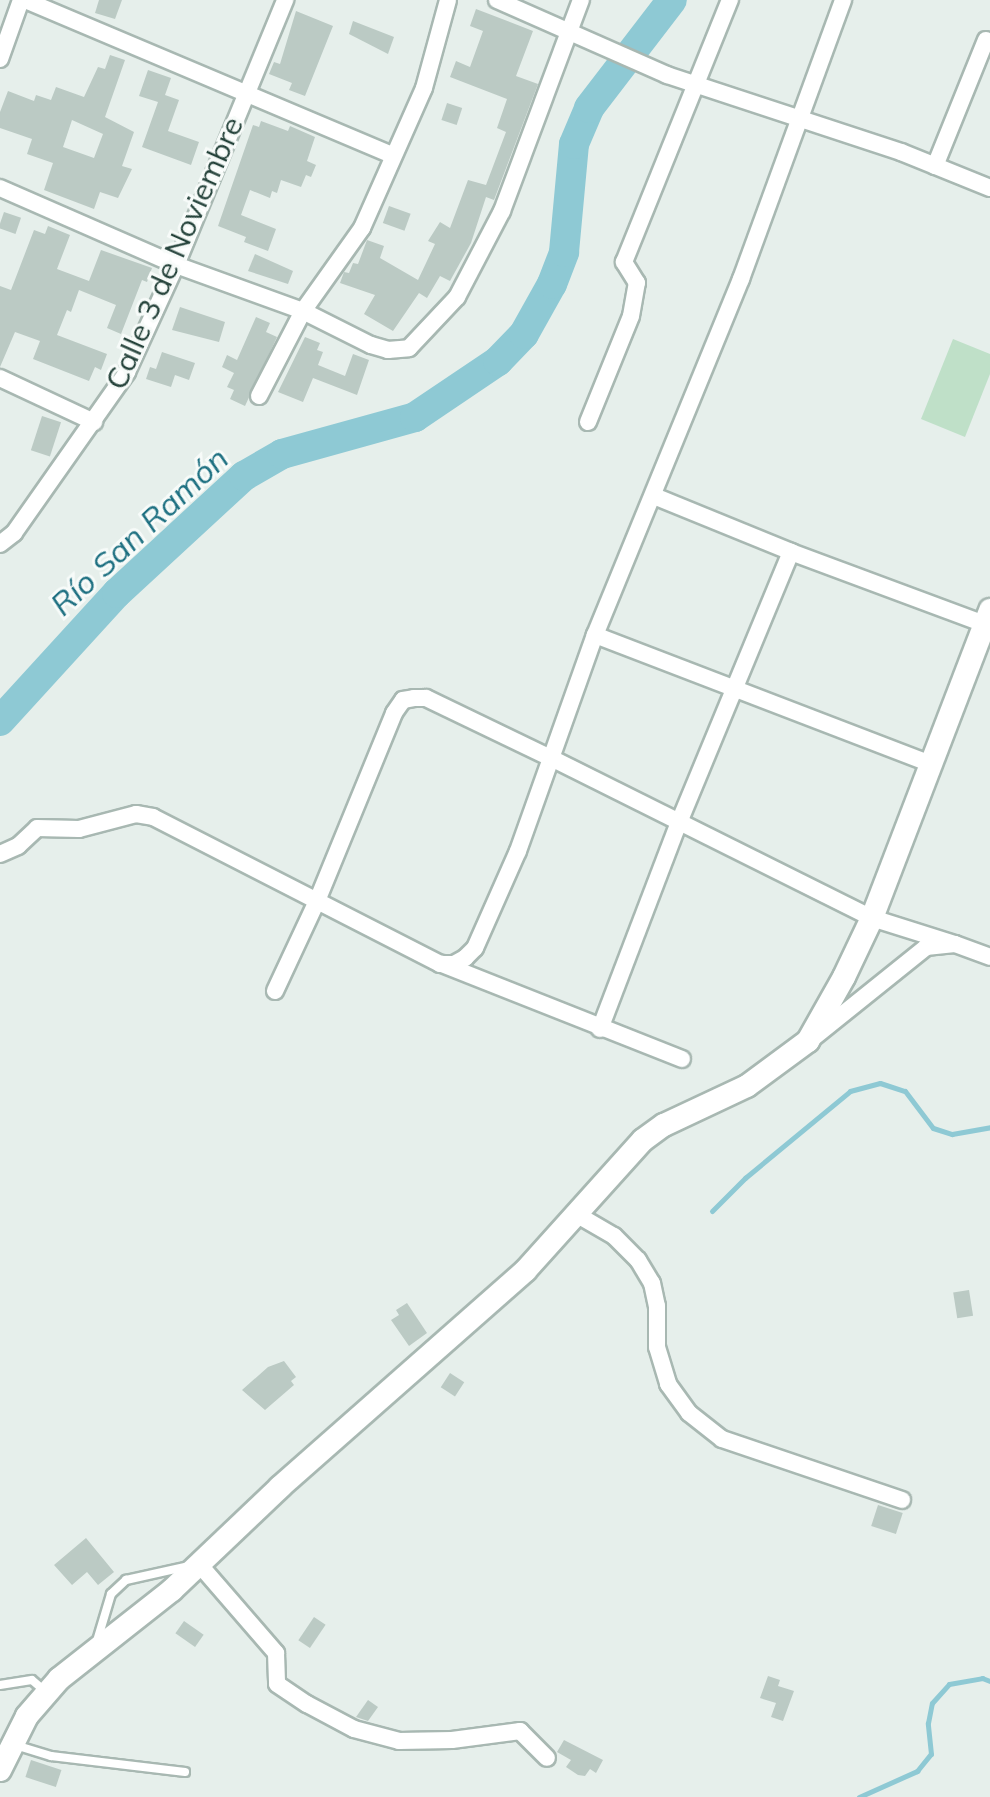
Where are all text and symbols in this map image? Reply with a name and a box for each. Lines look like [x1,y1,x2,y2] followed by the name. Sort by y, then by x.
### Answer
[98,111,250,395] street label: Calle 3 de Noviembre
[42,439,236,623] water label: Río San Ramón

